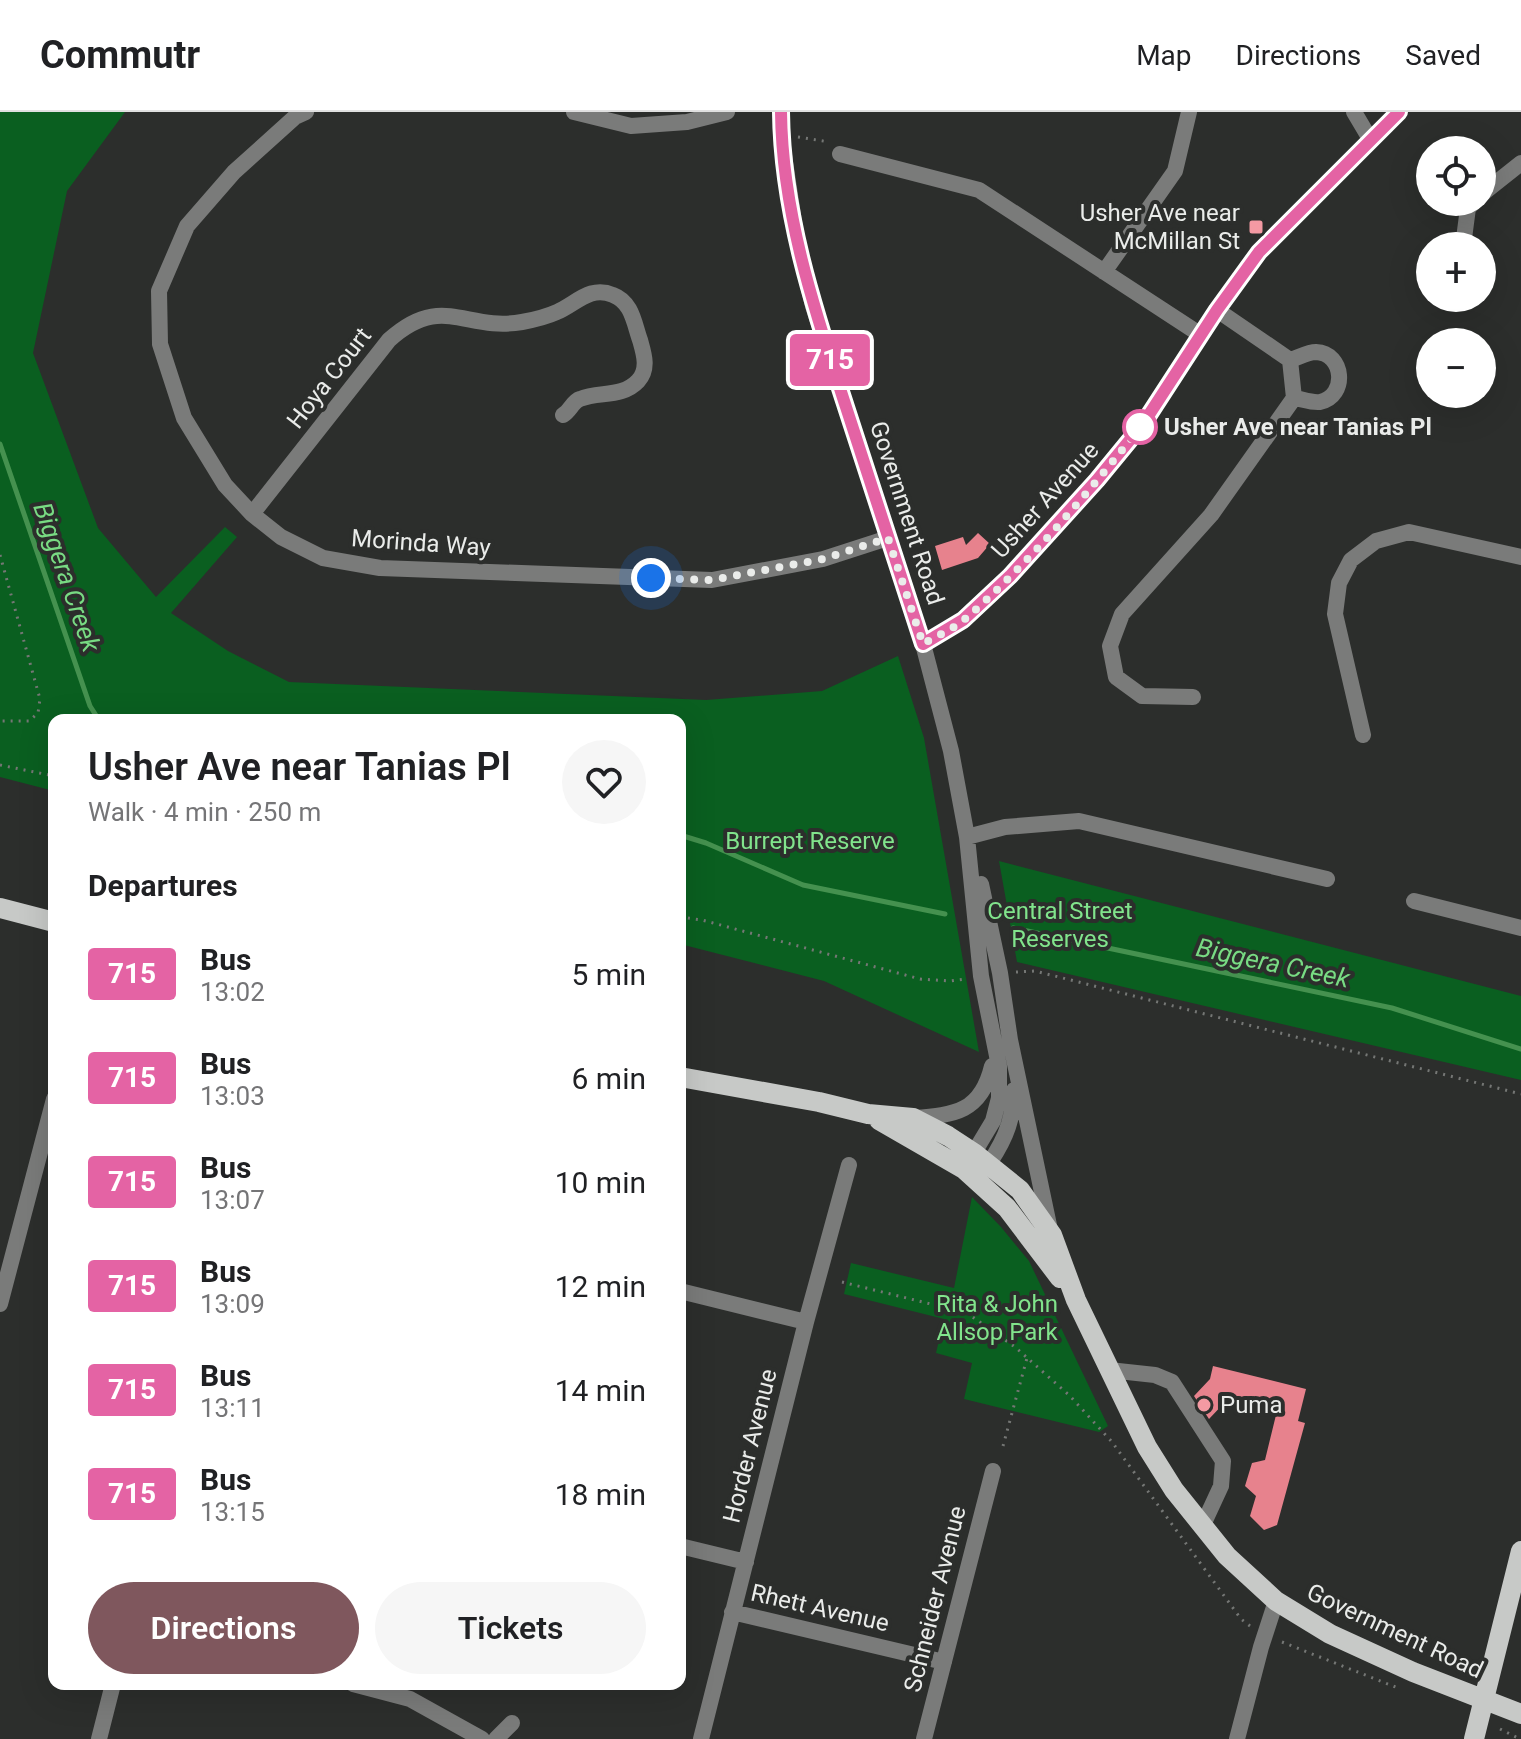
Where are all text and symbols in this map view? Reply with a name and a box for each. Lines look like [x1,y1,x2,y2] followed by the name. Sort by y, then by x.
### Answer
[40,33,200,77] text: Commutr
[1136,39,1192,72] text: Map
[1236,39,1361,72] text: Directions
[1405,39,1481,72] text: Saved
[1416,136,1496,408] map controls
[1416,136,1496,216] button: locate
[1080,199,1240,255] place label: Usher Ave near McMillan St
[1247,218,1265,236] marker: Usher Ave near McMillan St
[1416,232,1496,312] button: +
[281,322,377,434] street label: Hoya Court
[1416,328,1496,408] button: −
[784,334,876,386] line badge: 715
[806,343,854,376] text: 715
[1123,410,1157,444] marker: Usher Ave near Tanias Pl
[1164,413,1432,441] place label: Usher Ave near Tanias Pl
[864,418,950,608] street label: Government Road
[986,436,1104,564] street label: Usher Avenue
[27,498,107,657] water label: Biggera Creek
[350,524,492,562] street label: Morinda Way
[631,558,671,598] your location
[562,740,646,824] button: heart
[88,745,511,789] text: Usher Ave near Tanias Pl
[88,797,321,827] text: Walk · 4 min · 250 m
[725,827,895,855] park label: Burrept Reserve
[88,868,238,903] text: Departures
[987,897,1133,953] park label: Central Street Reserves
[1194,932,1354,994] water label: Biggera Creek
[200,942,251,977] text: Bus
[108,957,156,990] text: 715
[572,957,646,992] text: 5 min
[200,977,265,1007] text: 13:02
[200,1046,251,1081] text: Bus
[108,1061,156,1094] text: 715
[572,1061,646,1096] text: 6 min
[200,1081,265,1111] text: 13:03
[200,1150,251,1185] text: Bus
[108,1165,156,1198] text: 715
[555,1165,646,1200] text: 10 min
[200,1185,265,1215] text: 13:07
[200,1254,251,1289] text: Bus
[108,1269,156,1302] text: 715
[555,1269,646,1304] text: 12 min
[200,1289,265,1319] text: 13:09
[936,1290,1058,1346] park label: Rita & John Allsop Park
[200,1358,251,1393] text: Bus
[717,1366,783,1526] street label: Horder Avenue
[108,1373,156,1406] text: 715
[555,1373,646,1408] text: 14 min
[1220,1391,1282,1419] place label: Puma
[200,1393,265,1423] text: 13:11
[1195,1396,1213,1414] marker: Puma
[200,1462,251,1497] text: Bus
[108,1477,156,1510] text: 715
[555,1477,646,1512] text: 18 min
[200,1497,265,1527] text: 13:15
[898,1503,972,1695] street label: Schneider Avenue
[1302,1578,1488,1684] street label: Government Road
[748,1579,892,1637] street label: Rhett Avenue
[88,1582,359,1674] button: Directions
[375,1582,646,1674] button: Tickets

